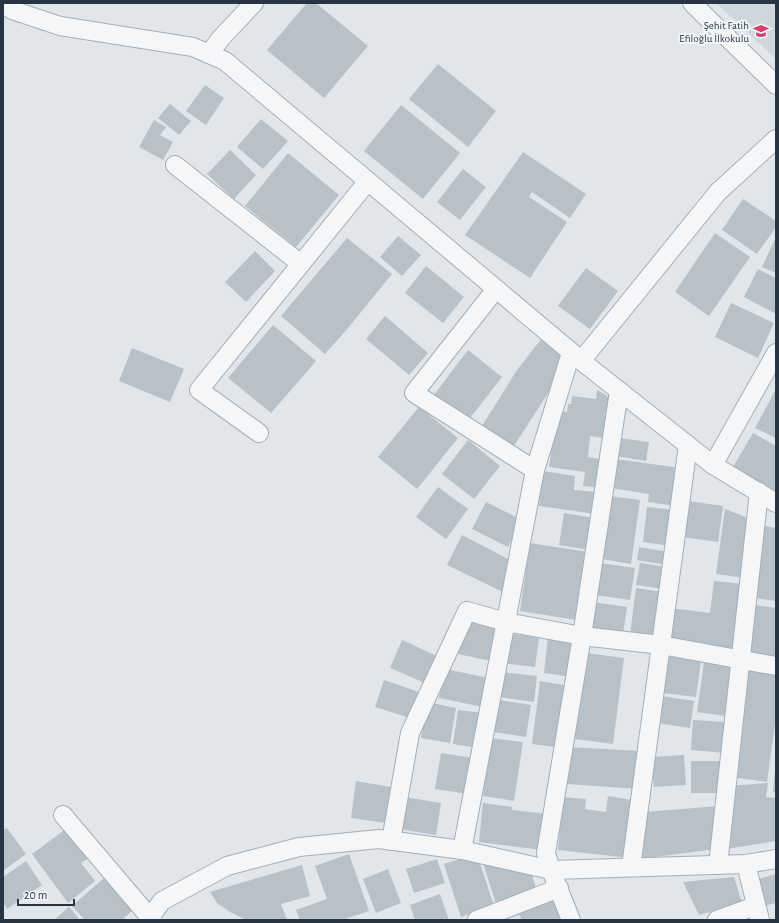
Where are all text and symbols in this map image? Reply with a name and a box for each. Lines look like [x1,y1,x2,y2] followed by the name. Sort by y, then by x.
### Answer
[679,20,749,44] place label: Şehit Fatih Efiloğlu İlkokulu
[752,22,770,40] school or university icon: Şehit Fatih Efiloğlu İlkokulu
[18,881,74,907] scale bar
[24,889,47,901] text: 20 m

